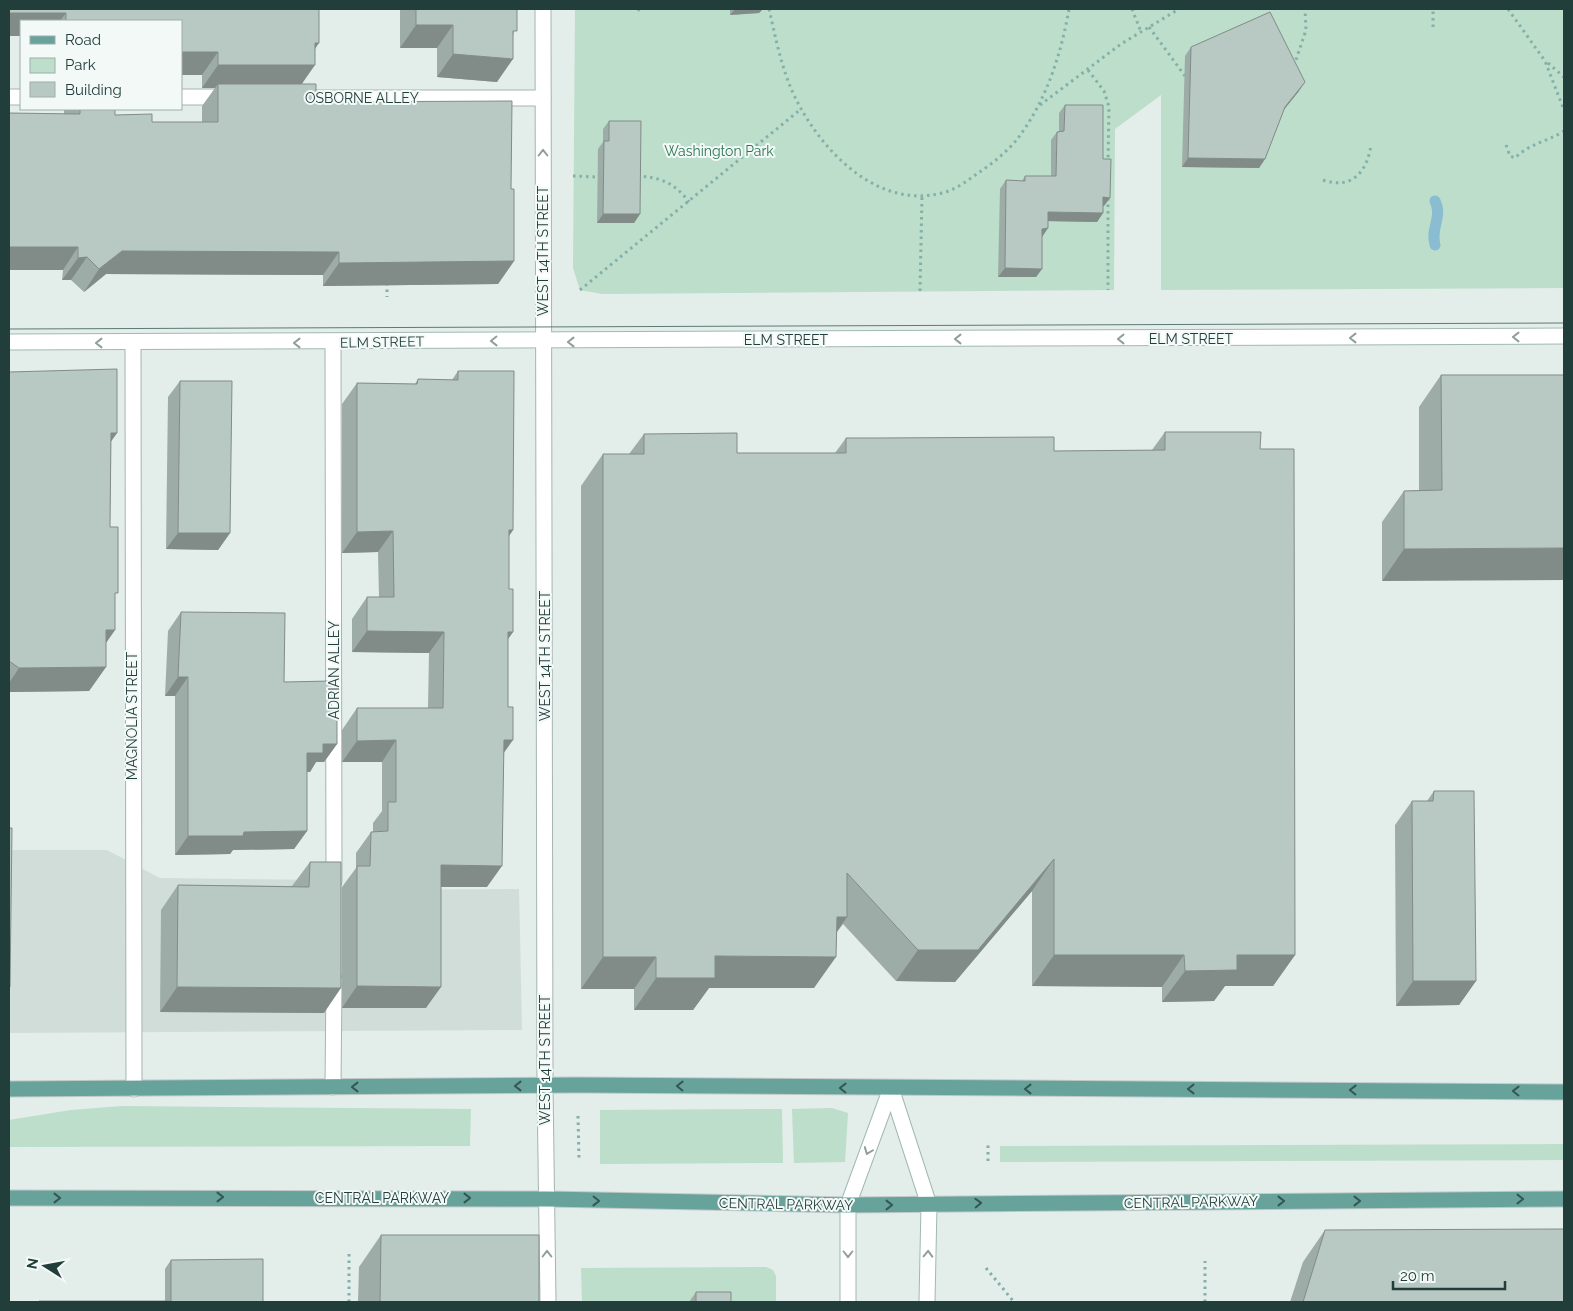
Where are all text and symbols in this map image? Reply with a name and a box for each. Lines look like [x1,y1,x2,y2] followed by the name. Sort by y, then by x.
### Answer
[20,20,182,110] legend
[65,31,101,49] text: Road
[65,56,96,74] text: Park
[65,81,122,99] text: Building
[305,90,419,106] street label: OSBORNE ALLEY
[664,143,774,159] park label: Washington Park
[538,149,548,156] one-way arrow
[535,185,551,316] street label: WEST 14TH STREET
[1149,331,1234,347] street label: ELM STREET
[744,332,829,348] street label: ELM STREET
[1511,332,1519,342] one-way arrow
[340,333,425,351] street label: ELM STREET
[1349,333,1356,343] one-way arrow
[954,334,962,344] one-way arrow
[1116,334,1124,344] one-way arrow
[490,336,498,346] one-way arrow
[566,337,574,347] one-way arrow
[95,338,102,348] one-way arrow
[292,338,300,348] one-way arrow
[537,590,553,721] street label: WEST 14TH STREET
[326,621,342,719] street label: ADRIAN ALLEY
[124,651,140,780] street label: MAGNOLIA STREET
[537,994,553,1125] street label: WEST 14TH STREET
[513,1081,521,1091] one-way arrow
[676,1081,684,1091] one-way arrow
[351,1082,358,1092] one-way arrow
[838,1083,846,1093] one-way arrow
[1024,1084,1032,1094] one-way arrow
[1186,1084,1194,1094] one-way arrow
[1349,1085,1356,1095] one-way arrow
[1511,1086,1519,1096] one-way arrow
[864,1146,874,1154] one-way arrow
[315,1190,449,1206] street label: CENTRAL PARKWAY
[216,1192,224,1202] one-way arrow
[54,1193,62,1203] one-way arrow
[464,1193,471,1203] one-way arrow
[1124,1193,1258,1211] street label: CENTRAL PARKWAY
[1516,1194,1524,1204] one-way arrow
[592,1195,600,1206] one-way arrow
[719,1195,853,1213] street label: CENTRAL PARKWAY
[1277,1196,1285,1206] one-way arrow
[1354,1196,1362,1206] one-way arrow
[974,1198,982,1209] one-way arrow
[885,1200,893,1210] one-way arrow
[20,1241,70,1291] north arrow
[542,1249,552,1257] one-way arrow
[922,1249,933,1257] one-way arrow
[843,1250,853,1258] one-way arrow
[23,1257,41,1270] text: N
[1393,1258,1506,1290] scale bar
[1400,1267,1435,1285] text: 20 m

